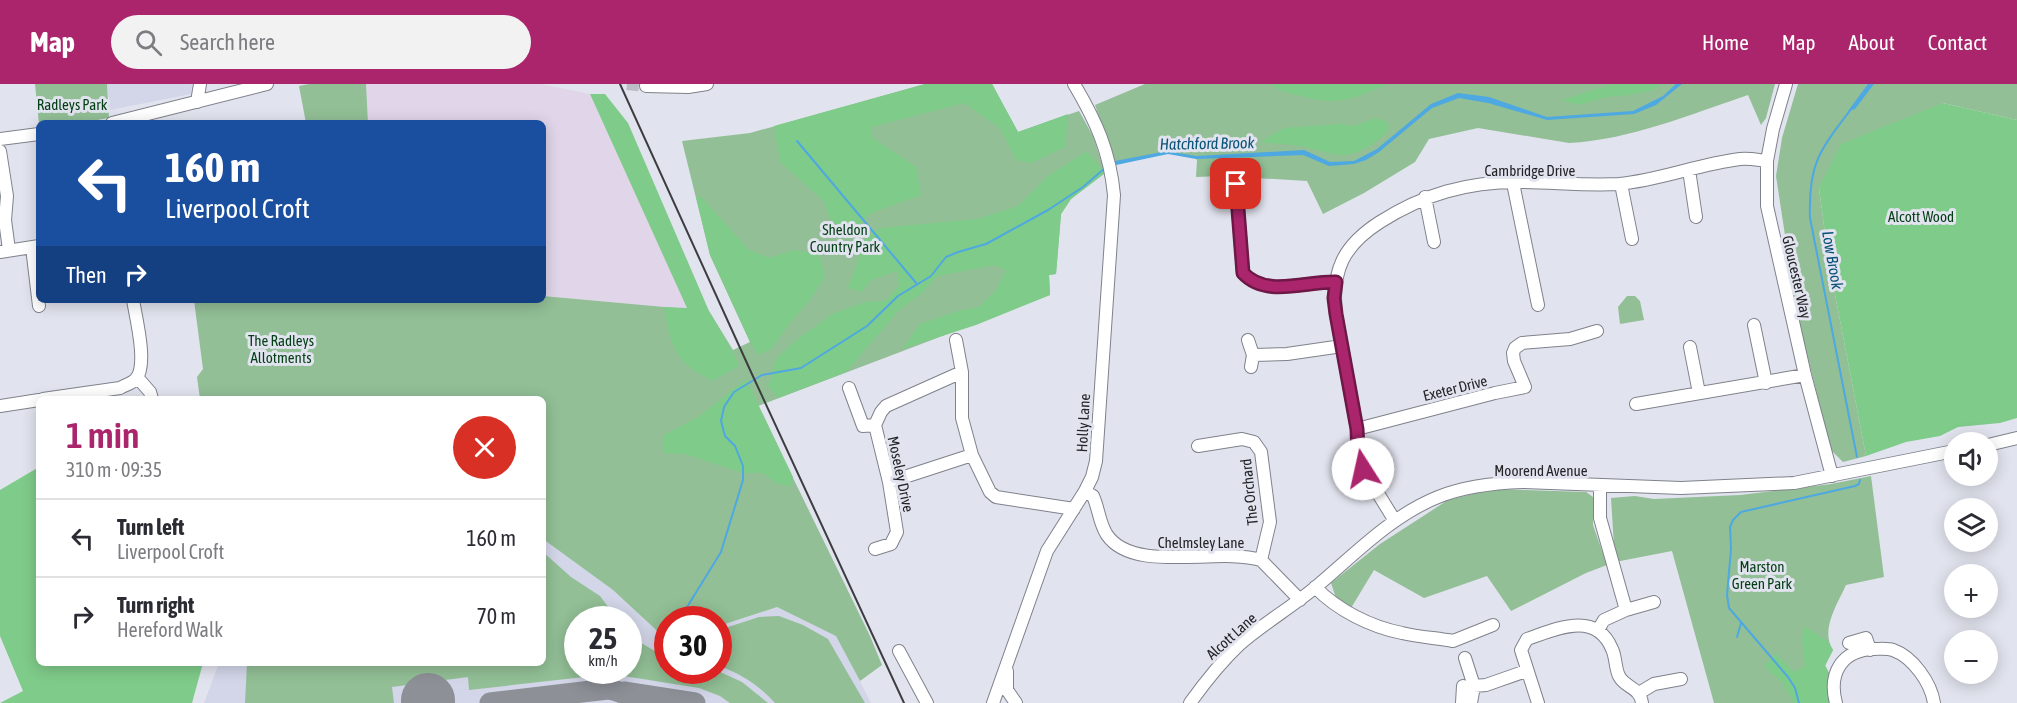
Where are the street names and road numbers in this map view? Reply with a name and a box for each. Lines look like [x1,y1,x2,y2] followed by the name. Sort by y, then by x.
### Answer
[1485,162,1576,179] street label: Cambridge Drive
[1779,234,1815,320] street label: Gloucester Way
[1421,372,1489,404] street label: Exeter Drive
[1073,393,1093,453] street label: Holly Lane
[885,435,917,514] street label: Moseley Drive
[1237,458,1261,526] street label: The Orchard
[1494,462,1588,479] street label: Moorend Avenue
[1158,534,1244,551] street label: Chelmsley Lane
[1203,609,1260,663] street label: Alcott Lane

